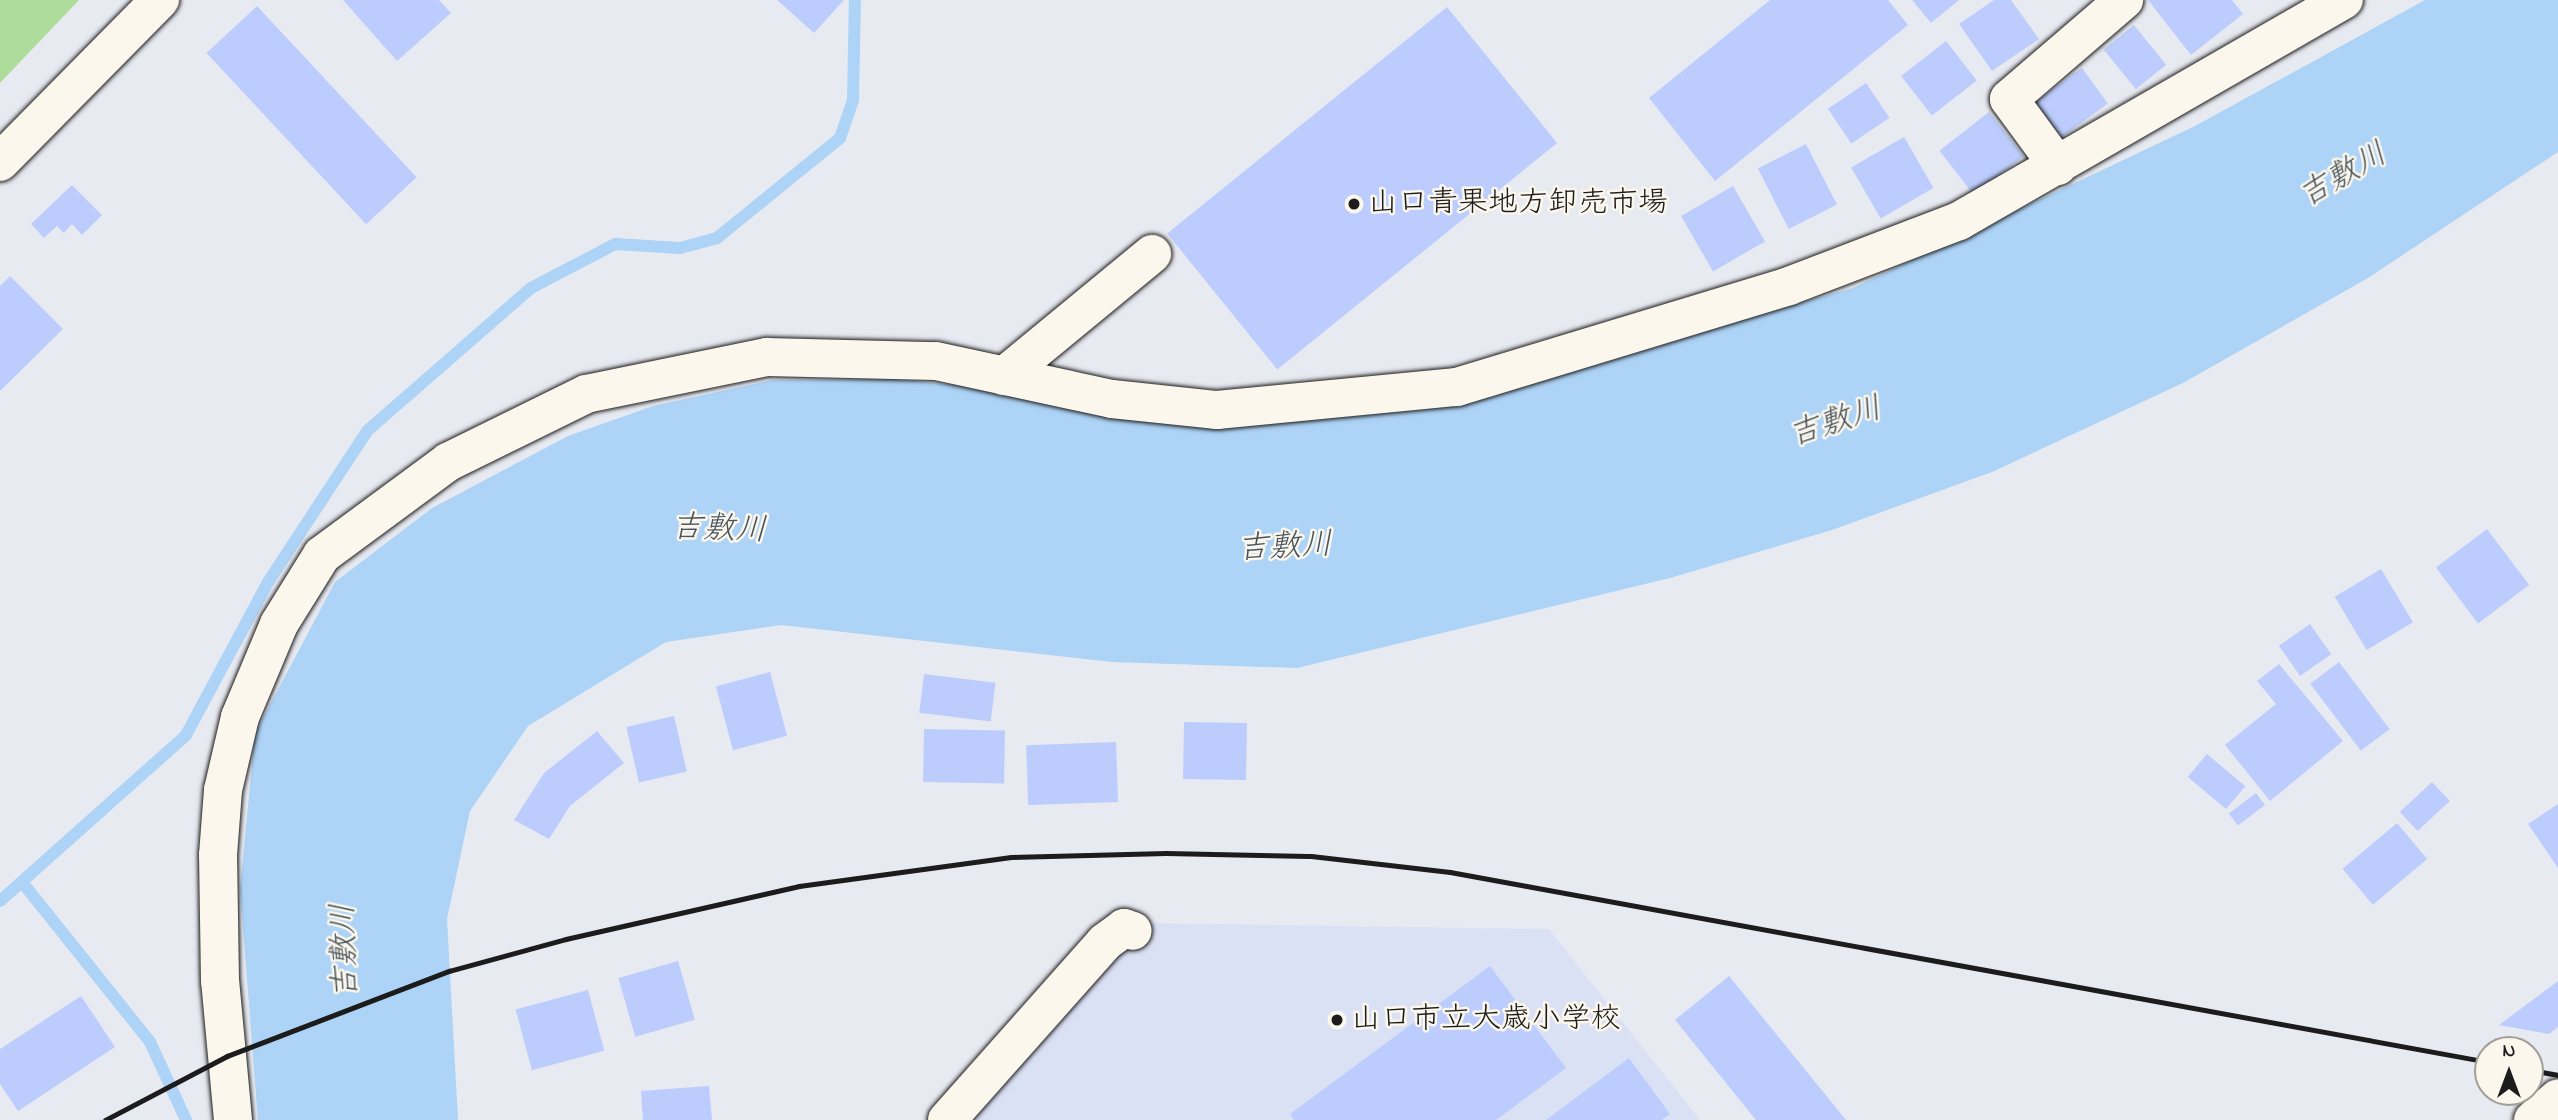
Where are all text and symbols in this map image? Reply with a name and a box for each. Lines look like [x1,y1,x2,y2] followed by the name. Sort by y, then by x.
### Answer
[2293,136,2395,218] water label: 吉敷川
[1368,186,1668,222] place label: 山口青果地方卸売市場
[1346,196,1362,212] marker: 山口青果地方卸売市場
[1784,391,1888,457] water label: 吉敷川
[670,510,768,552] water label: 吉敷川
[1236,527,1334,571] water label: 吉敷川
[326,902,368,1000] water label: 吉敷川
[1351,1002,1621,1038] place label: 山口市立大歳小学校
[1329,1012,1345,1028] marker: 山口市立大歳小学校
[2474,1036,2544,1106] north arrow
[2503,1038,2515,1065] text: N

